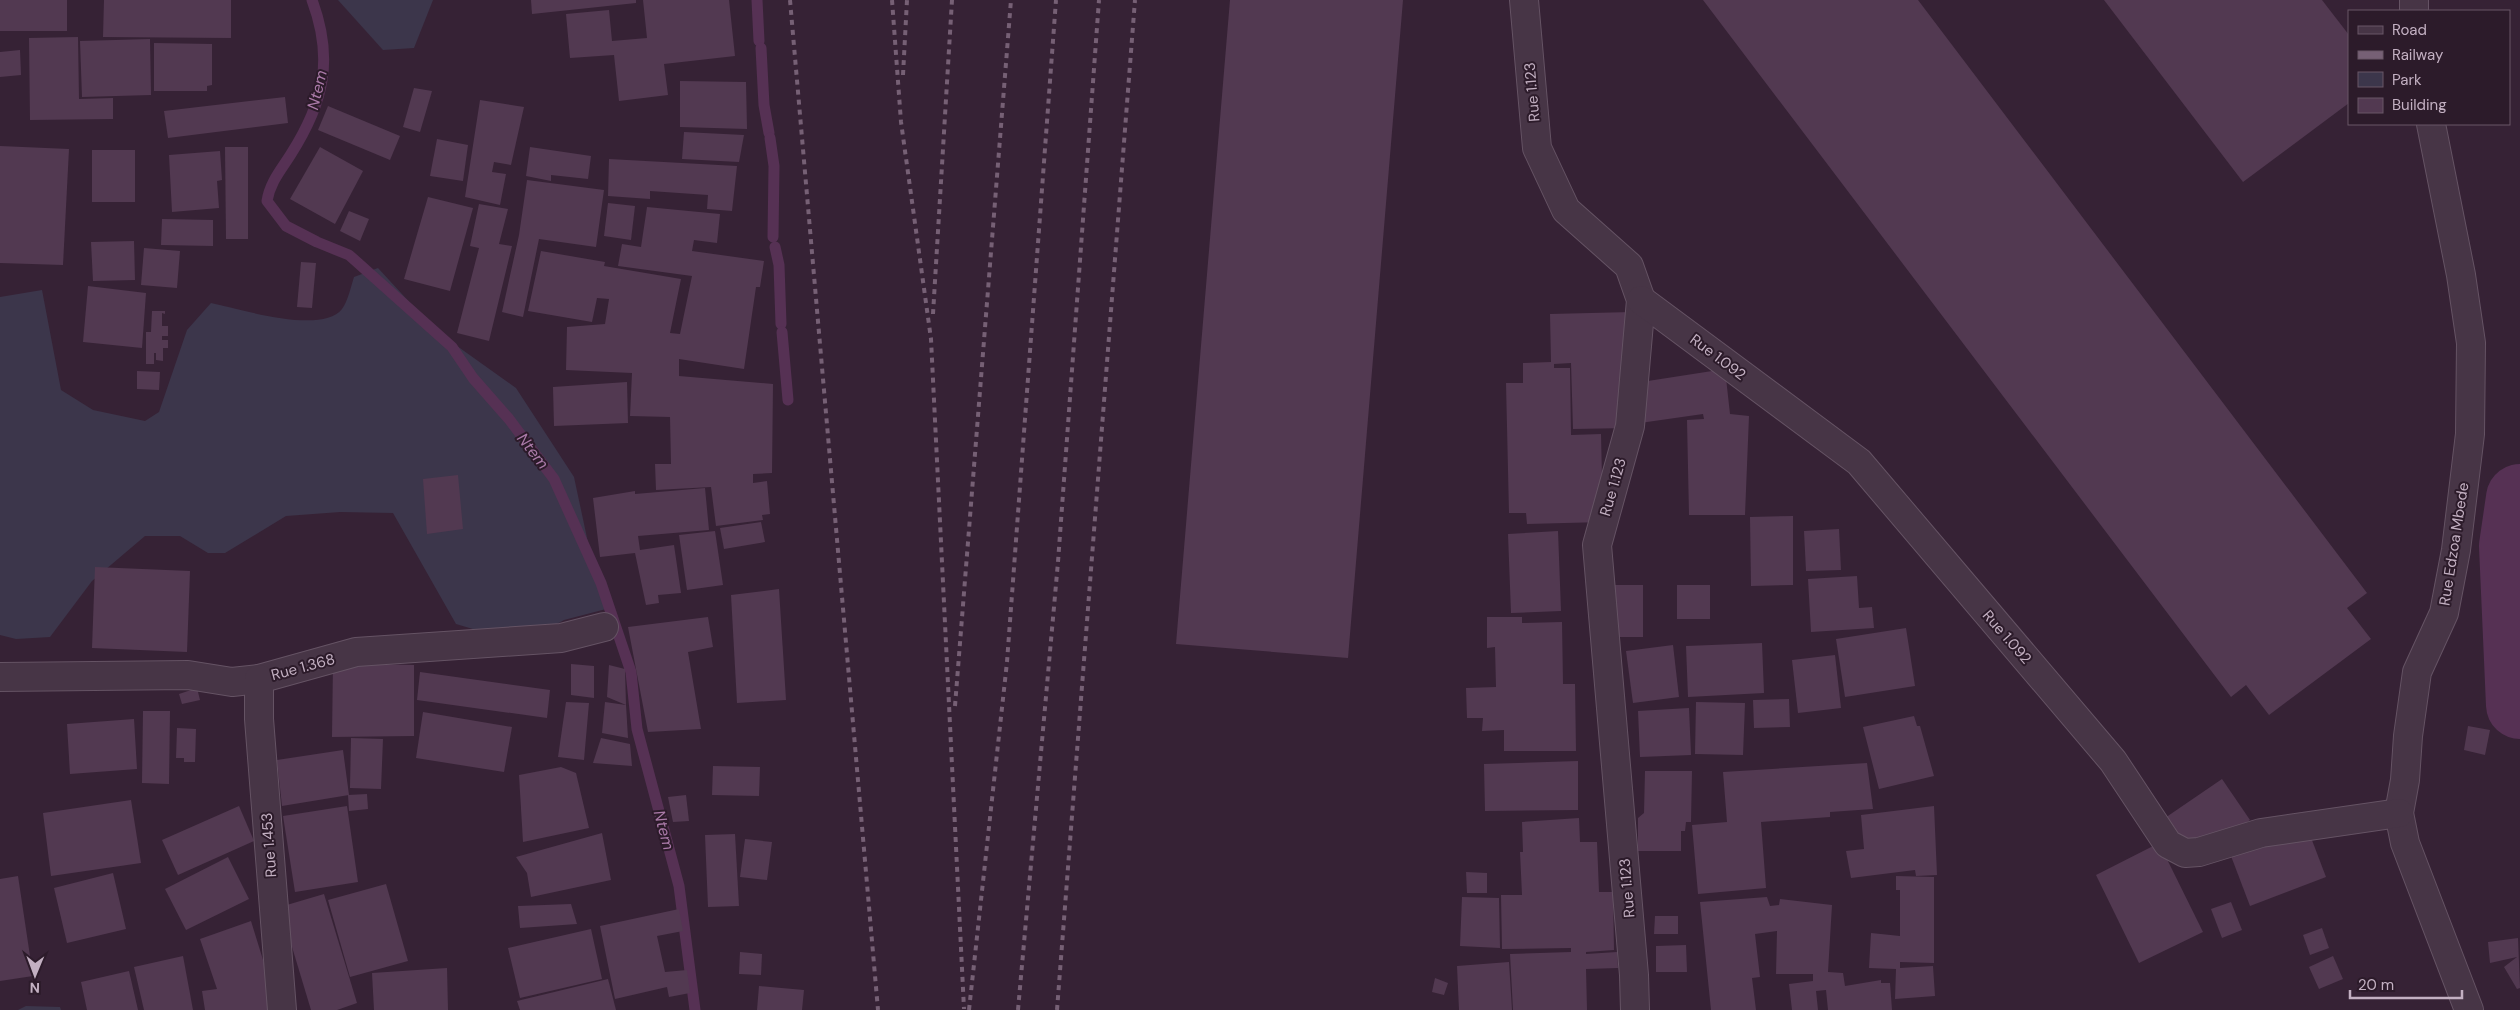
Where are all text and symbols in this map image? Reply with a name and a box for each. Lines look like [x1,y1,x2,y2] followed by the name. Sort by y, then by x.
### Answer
[2348,10,2510,125] legend
[2392,20,2427,40] text: Road
[2392,45,2444,65] text: Railway
[1519,61,1545,123] street label: Rue 1.123
[302,68,332,112] water label: Ntem
[2392,70,2422,90] text: Park
[2392,95,2447,115] text: Building
[1686,329,1750,385] street label: Rue 1.092
[512,429,554,473] water label: Ntem
[1595,456,1631,518] street label: Rue 1.123
[2434,481,2474,607] street label: Rue Edzoa Mbede
[1978,606,2036,668] street label: Rue 1.092
[269,649,337,685] street label: Rue 1.368
[649,808,679,852] water label: Ntem
[257,812,281,878] street label: Rue 1.453
[1614,857,1640,919] street label: Rue 1.123
[10,950,60,1000] north arrow
[2350,968,2462,1000] scale bar
[2358,975,2394,995] text: 20 m
[30,979,40,997] text: N

